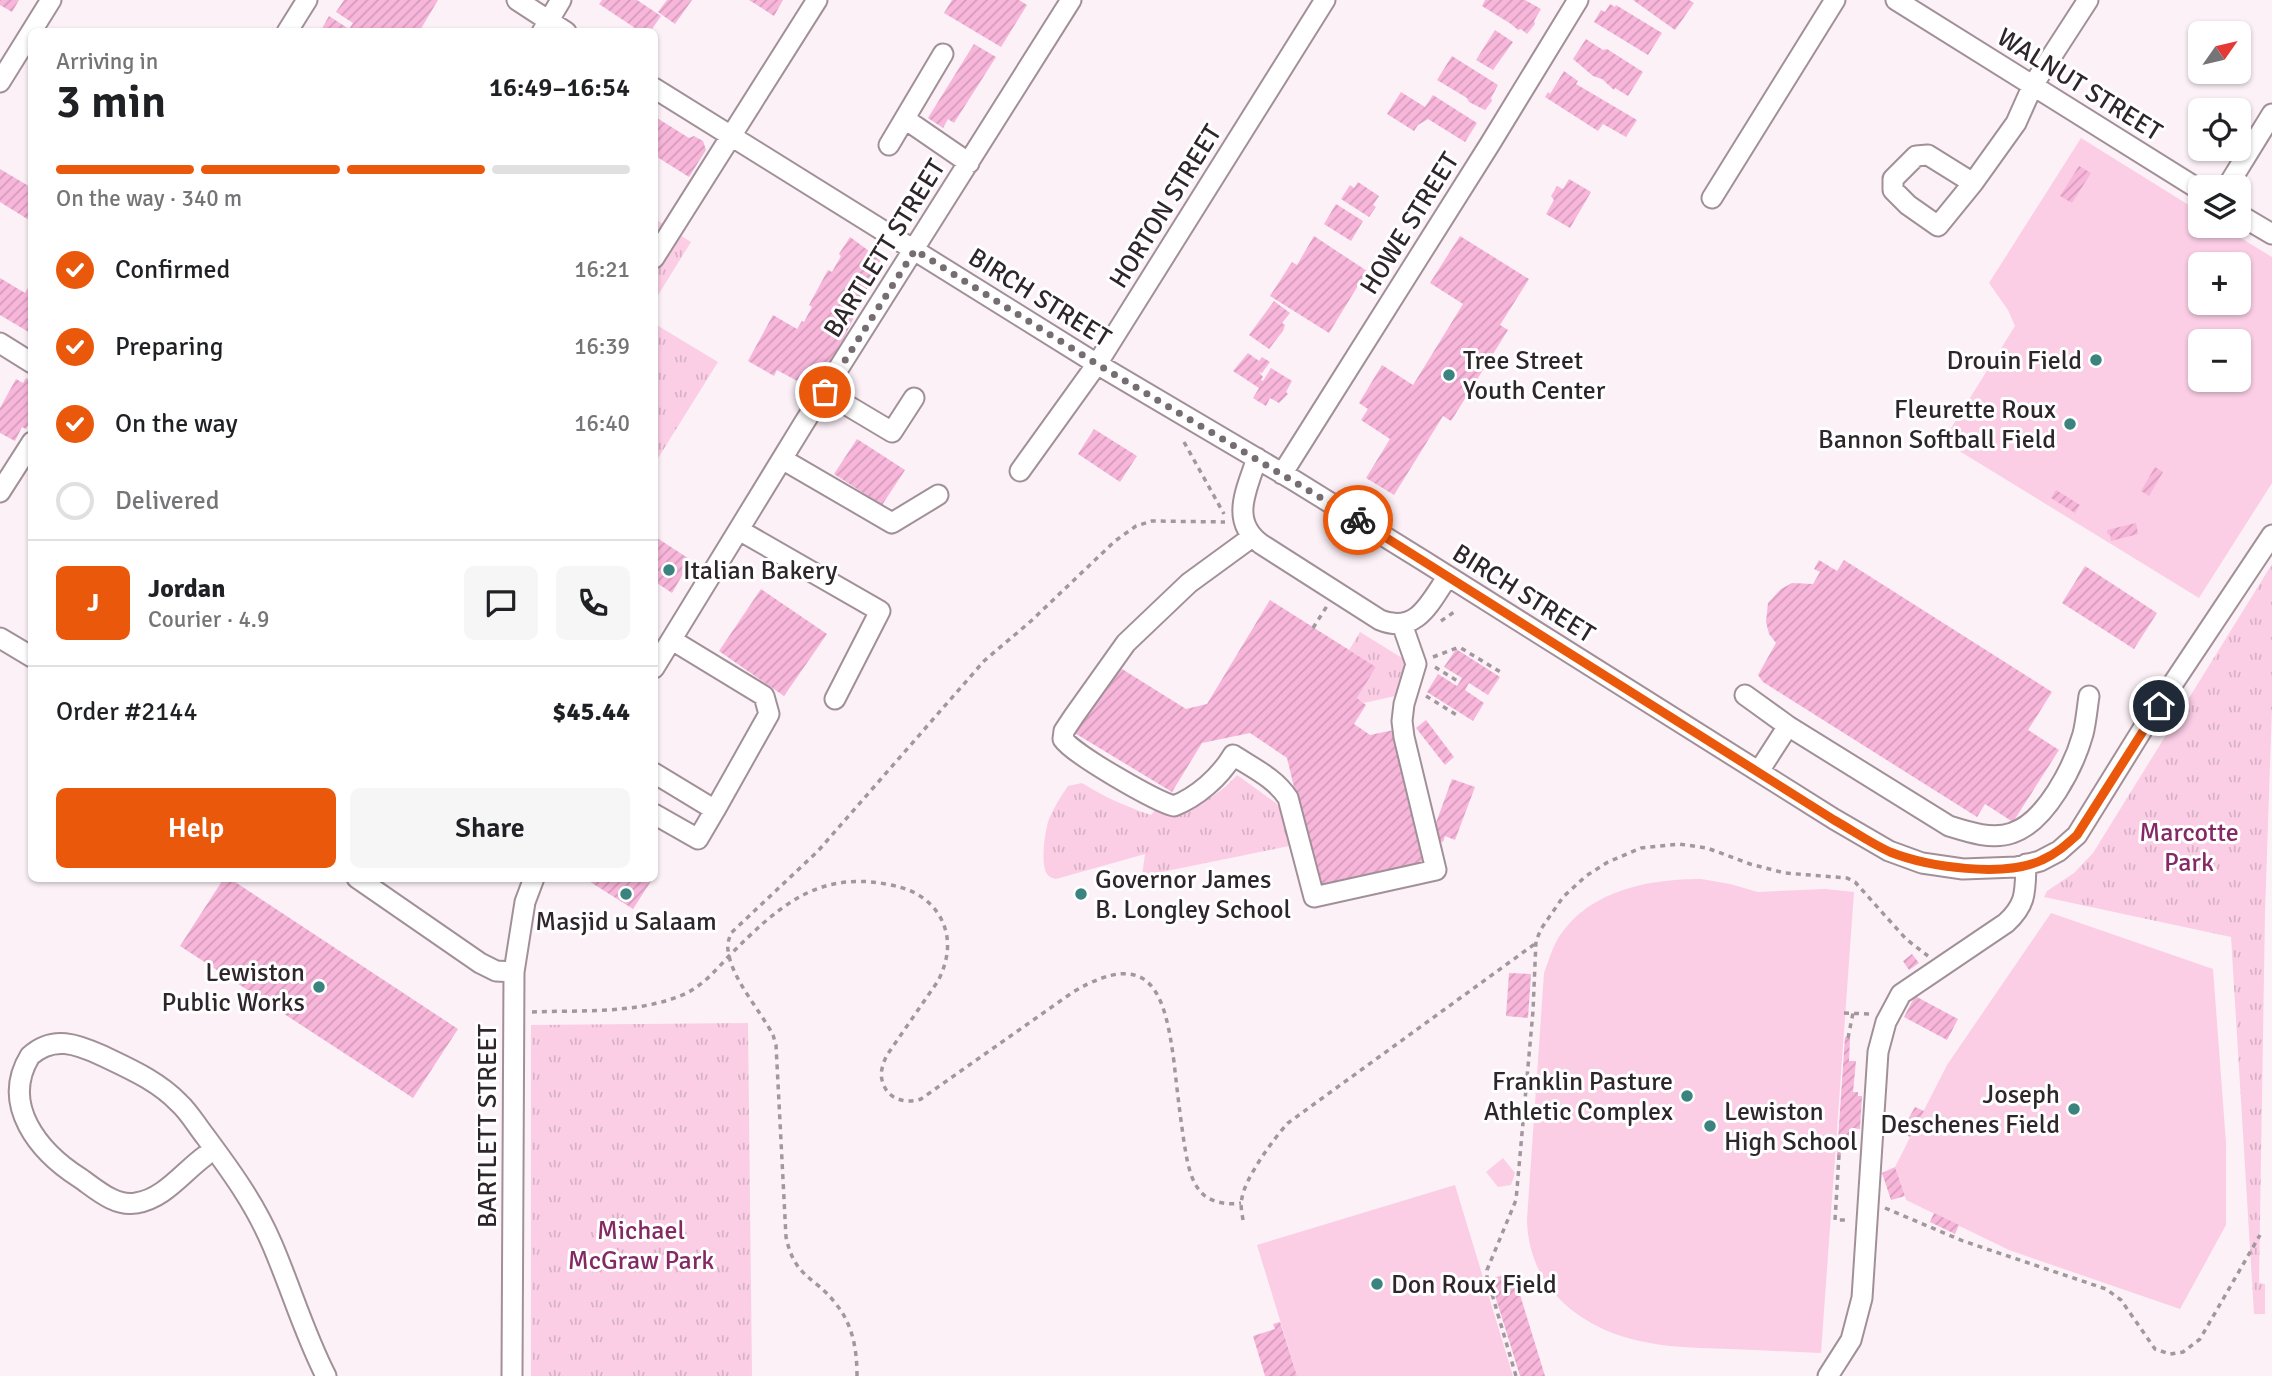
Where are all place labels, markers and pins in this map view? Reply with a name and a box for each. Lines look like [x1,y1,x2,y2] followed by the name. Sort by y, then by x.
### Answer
[1463,345,1606,407] place label: Tree Street Youth Center
[1947,345,2082,377] place label: Drouin Field
[2088,352,2104,368] marker: Drouin Field
[795,362,855,422] pin
[1441,367,1457,383] marker: Tree Street Youth Center
[1818,394,2056,456] place label: Fleurette Roux Bannon Softball Field
[2062,416,2078,432] marker: Fleurette Roux Bannon Softball Field
[683,555,837,587] place label: Italian Bakery
[661,562,677,578] marker: Italian Bakery
[2129,676,2189,736] pin
[1095,864,1291,926] place label: Governor James B. Longley School
[618,886,634,902] marker: Masjid u Salaam
[1073,886,1089,902] marker: Governor James B. Longley School
[535,906,717,938] place label: Masjid u Salaam
[162,957,305,1019] place label: Lewiston Public Works
[311,979,327,995] marker: Lewiston Public Works
[1484,1066,1673,1128] place label: Franklin Pasture Athletic Complex
[1880,1079,2060,1141] place label: Joseph Deschenes Field
[1679,1088,1695,1104] marker: Franklin Pasture Athletic Complex
[1724,1096,1858,1158] place label: Lewiston High School
[2066,1101,2082,1117] marker: Joseph Deschenes Field
[1702,1118,1718,1134] marker: Lewiston High School
[1391,1269,1557,1301] place label: Don Roux Field
[1369,1276,1385,1292] marker: Don Roux Field

